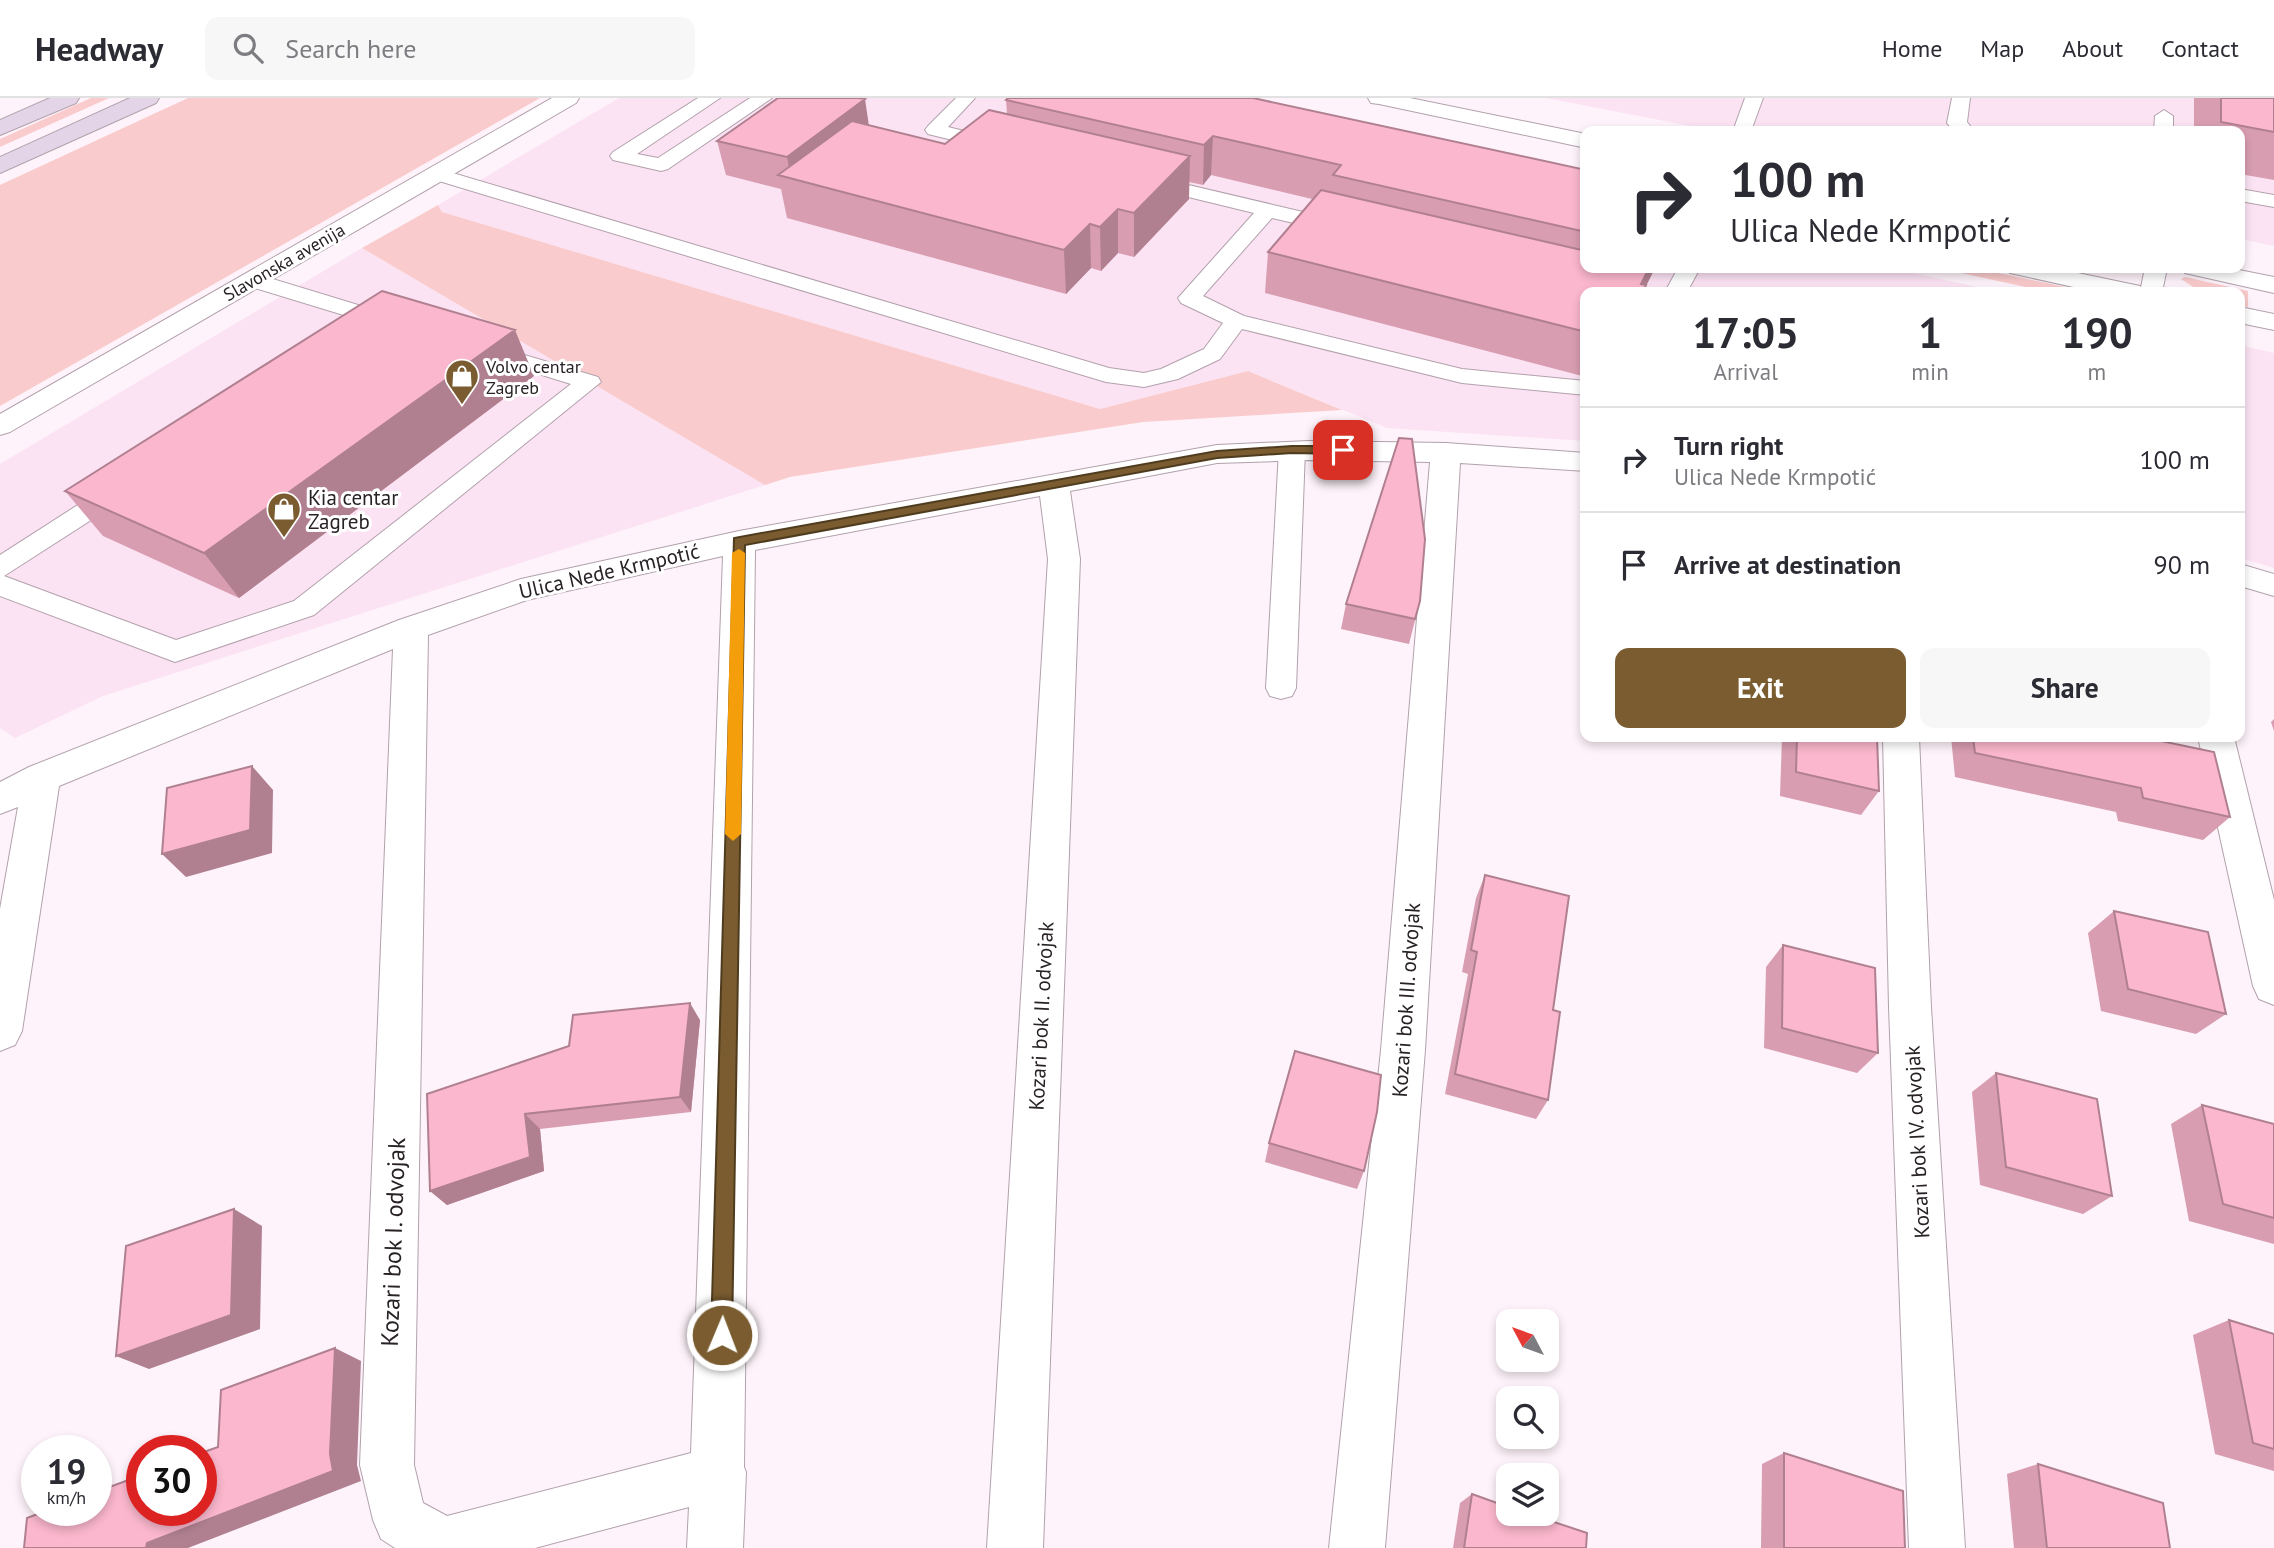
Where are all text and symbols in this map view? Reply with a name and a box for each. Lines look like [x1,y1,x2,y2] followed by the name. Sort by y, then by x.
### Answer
[205,17,695,80] search box
[35,27,163,70] text: Headway
[229,29,267,67] icon: search
[285,32,416,65] text: Search here
[1882,33,1942,64] text: Home
[1980,33,2024,64] text: Map
[2062,33,2123,64] text: About
[2161,33,2239,64] text: Contact
[1730,147,1865,211] text: 100 m
[1615,154,1706,245] icon: right
[1730,209,2011,251] text: Ulica Nede Krmpotić
[219,218,349,306] street label: Slavonska avenija
[1692,305,1799,360] text: 17:05
[1918,305,1942,360] text: 1
[2061,305,2133,360] text: 190
[485,355,581,399] place label: Volvo centar Zagreb
[443,357,481,406] shop icon: Volvo centar Zagreb
[1713,357,1778,386] text: Arrival
[1911,357,1949,386] text: min
[2088,357,2106,386] text: m
[1313,420,1373,480] pin
[1674,429,1783,462] text: Turn right
[1324,431,1362,469] icon: arrive
[1615,441,1653,479] icon: right
[2139,443,2210,476] text: 100 m
[1674,462,1876,491] text: Ulica Nede Krmpotić
[308,484,398,535] place label: Kia centar Zagreb
[265,490,303,539] shop icon: Kia centar Zagreb
[516,537,702,605] street label: Ulica Nede Krmpotić
[1615,546,1653,584] icon: arrive
[1674,548,1901,581] text: Arrive at destination
[2154,548,2210,581] text: 90 m
[1615,648,1906,728] button: Exit
[1920,648,2210,728] button: Share
[1386,902,1426,1098] street label: Kozari bok III. odvojak
[1023,921,1059,1111] street label: Kozari bok II. odvojak
[1898,1045,1936,1239] street label: Kozari bok IV. odvojak
[374,1137,412,1347] street label: Kozari bok I. odvojak
[685,1298,759,1372] position arrow
[1496,1309,1559,1372] north arrow
[1496,1309,1559,1526] map controls
[1496,1386,1559,1449] button: search
[126,1435,217,1526] speed limit sign: 30
[47,1448,86,1494] text: 19
[1496,1463,1559,1526] button: layers
[47,1486,86,1509] text: km/h

